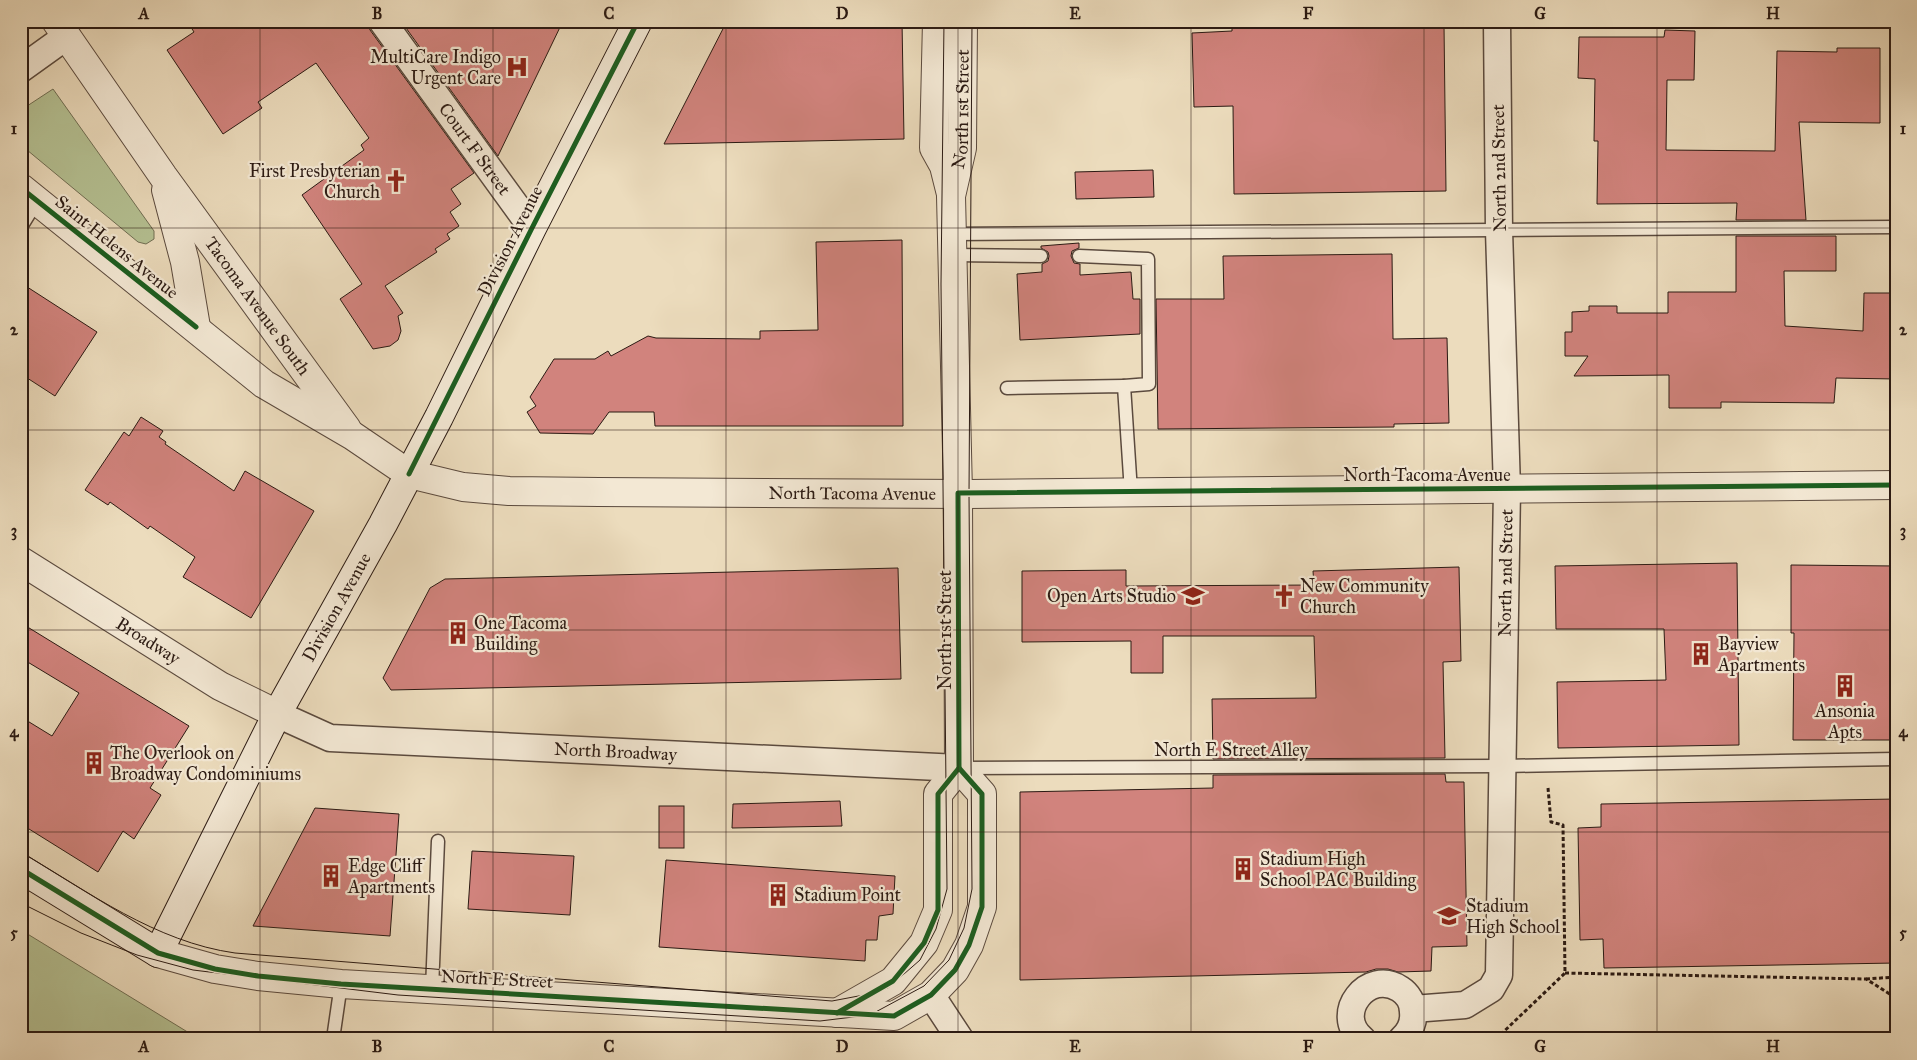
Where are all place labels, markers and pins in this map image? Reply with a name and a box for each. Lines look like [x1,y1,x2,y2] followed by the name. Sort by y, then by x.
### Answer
[370,46,501,90] place label: MultiCare Indigo Urgent Care
[504,54,530,80] hospital icon: MultiCare Indigo Urgent Care
[249,160,380,203] place label: First Presbyterian Church
[383,168,409,194] church icon: First Presbyterian Church
[1300,575,1429,618] place label: New Community Church
[1180,583,1206,609] school or university icon: Open Arts Studio
[1271,583,1297,609] church icon: New Community Church
[1047,585,1176,607] place label: Open Arts Studio
[474,612,568,656] place label: One Tacoma Building
[445,620,471,646] building icon: One Tacoma Building
[1717,633,1805,676] place label: Bayview Apartments
[1688,641,1714,667] building icon: Bayview Apartments
[1832,673,1858,699] building icon: Ansonia Apts
[1814,700,1875,743] place label: Ansonia Apts
[110,742,301,785] place label: The Overlook on Broadway Condominiums
[81,750,107,776] building icon: The Overlook on Broadway Condominiums
[1260,848,1417,892] place label: Stadium High School PAC Building
[347,855,435,898] place label: Edge Cliff Apartments
[1230,856,1256,882] building icon: Stadium High School PAC Building
[318,863,344,889] building icon: Edge Cliff Apartments
[765,882,791,908] building icon: Stadium Point
[794,884,901,906] place label: Stadium Point
[1466,895,1560,939] place label: Stadium High School
[1436,903,1462,929] school or university icon: Stadium High School

